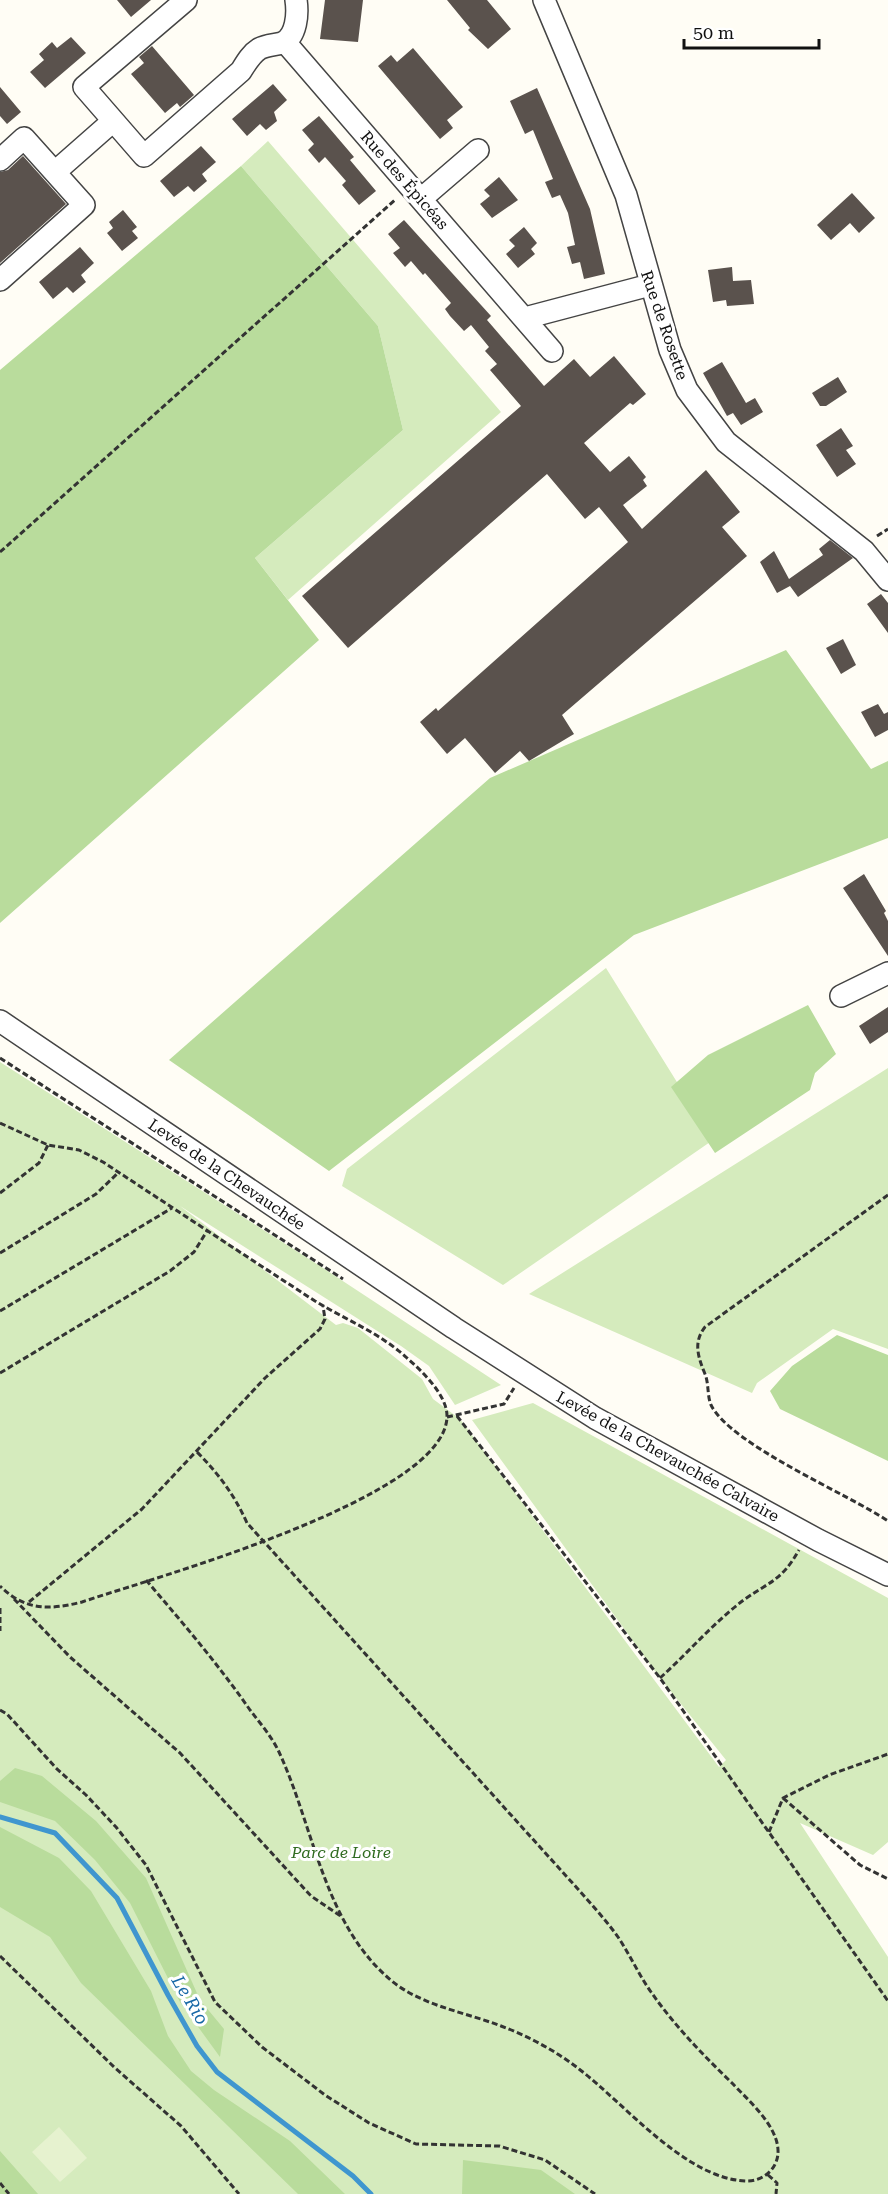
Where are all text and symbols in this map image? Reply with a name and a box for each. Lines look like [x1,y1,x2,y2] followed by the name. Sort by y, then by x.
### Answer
[684,12,819,50] scale bar
[693,22,734,43] text: 50 m
[357,127,453,234] street label: Rue des Épicéas
[637,268,692,383] street label: Rue de Rosette
[145,1115,309,1234] street label: Levée de la Chevauchée
[553,1387,783,1526] street label: Levée de la Chevauchée Calvaire
[290,1843,391,1862] park label: Parc de Loire
[167,1971,213,2028] water label: Le Rio

